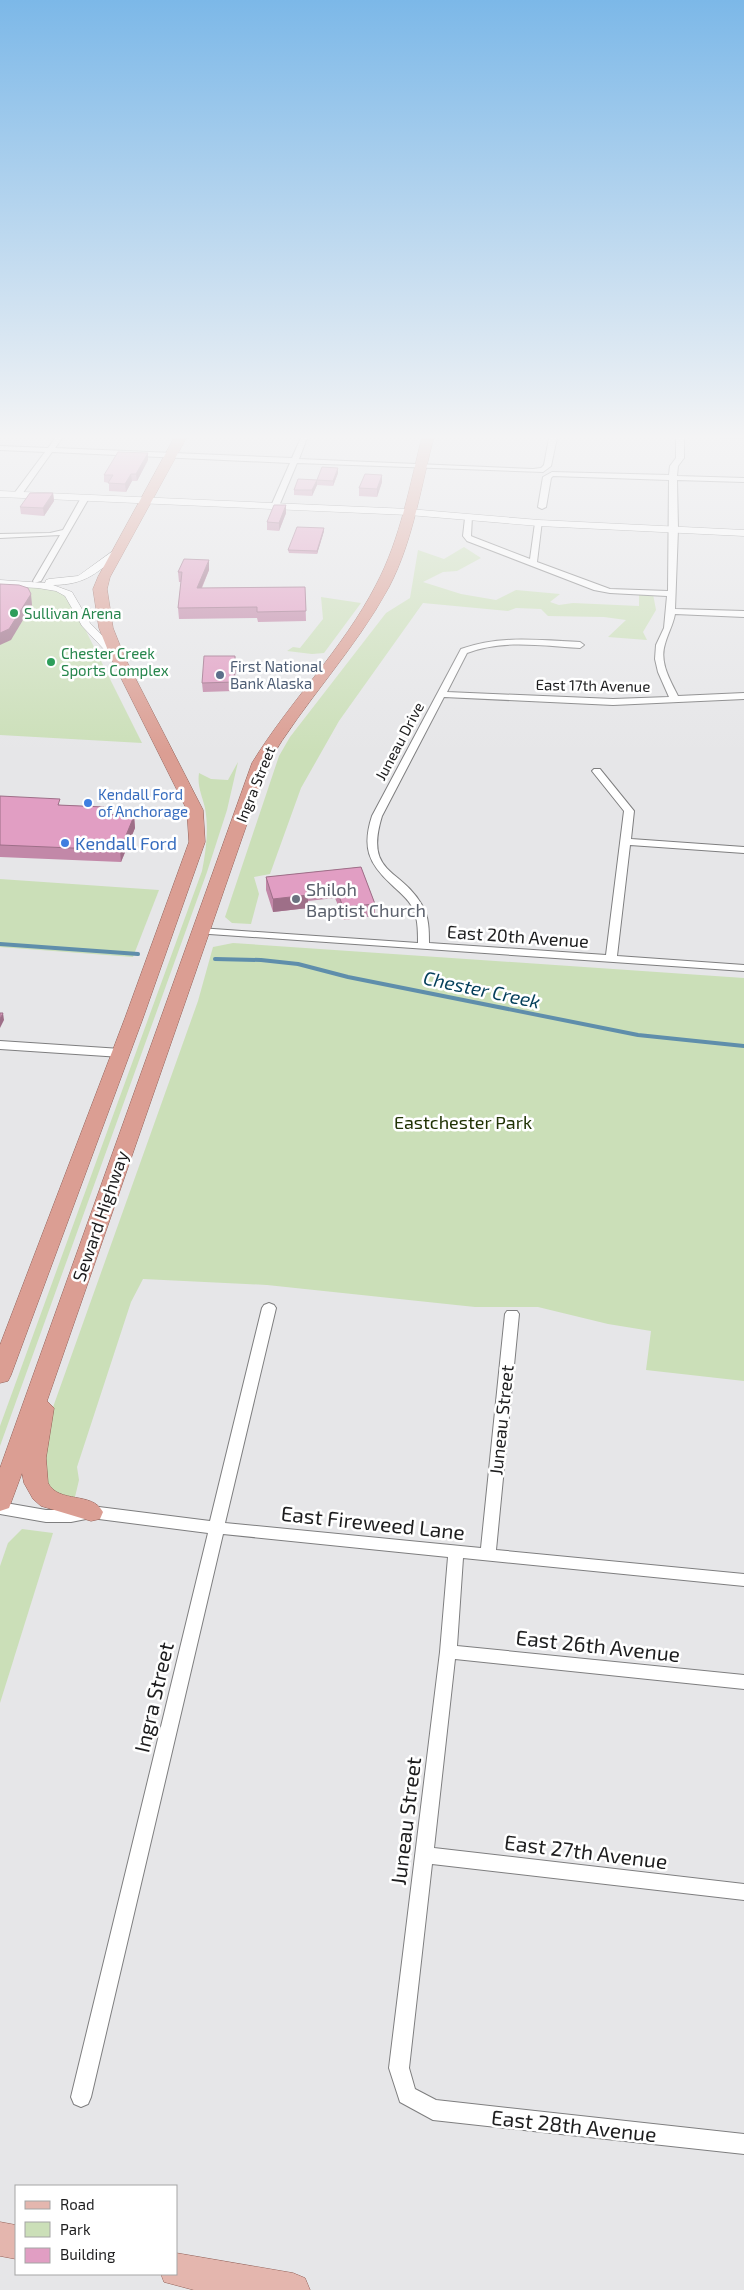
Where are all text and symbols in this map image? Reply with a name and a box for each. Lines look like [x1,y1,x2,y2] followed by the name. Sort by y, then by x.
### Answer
[24,604,122,622] place label: Sullivan Arena
[8,607,20,619] marker: Sullivan Arena
[61,644,169,679] place label: Chester Creek Sports Complex
[45,656,57,668] marker: Chester Creek Sports Complex
[230,657,323,692] place label: First National Bank Alaska
[214,669,226,681] marker: First National Bank Alaska
[536,675,650,695] street label: East 17th Avenue
[371,699,427,783] street label: Juneau Drive
[232,743,278,825] street label: Ingra Street
[98,785,188,820] place label: Kendall Ford of Anchorage
[82,797,94,809] marker: Kendall Ford of Anchorage
[75,832,177,854] place label: Kendall Ford
[59,837,71,849] marker: Kendall Ford
[306,878,426,921] place label: Shiloh Baptist Church
[290,893,302,905] marker: Shiloh Baptist Church
[446,920,590,952] street label: East 20th Avenue
[422,965,543,1013] water label: Chester Creek
[394,1111,532,1133] park label: Eastchester Park
[67,1147,133,1284] street label: Seward Highway
[484,1364,518,1476] street label: Juneau Street
[280,1500,466,1544] street label: East Fireweed Lane
[515,1624,681,1666] street label: East 26th Avenue
[128,1639,178,1755] street label: Ingra Street
[385,1755,425,1887] street label: Juneau Street
[503,1829,669,1873] street label: East 27th Avenue
[490,2104,658,2146] street label: East 28th Avenue
[15,2185,178,2275] legend
[60,2195,95,2213] text: Road
[60,2220,91,2238] text: Park
[60,2245,116,2263] text: Building

